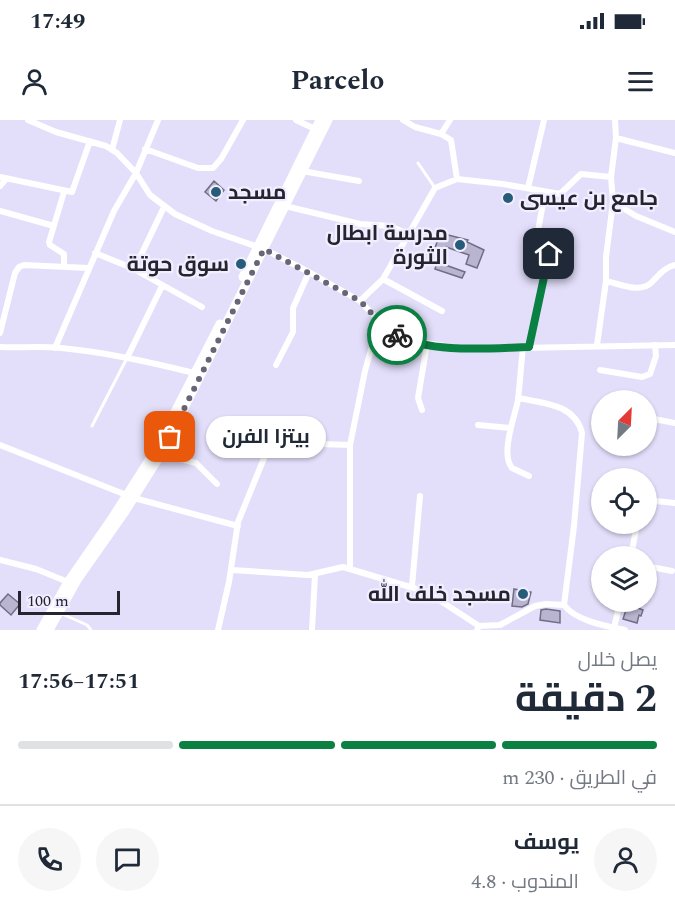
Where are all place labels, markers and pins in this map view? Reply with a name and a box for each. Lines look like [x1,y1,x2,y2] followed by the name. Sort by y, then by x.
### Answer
[228,177,286,209] place label: مسجد
[520,183,658,215] place label: جامع بن عيسى
[209,185,223,199] marker: مسجد
[501,191,515,205] marker: جامع بن عيسى
[327,218,448,274] place label: مدرسة ابطال الثورة
[523,228,574,279] pin
[453,238,467,252] marker: مدرسة ابطال الثورة
[127,249,229,281] place label: سوق حوتة
[234,257,248,271] marker: سوق حوتة
[144,411,195,462] pin
[206,416,326,458] callout: بيتزا الفرن
[368,579,511,611] place label: مسجد خلف الله
[516,587,530,601] marker: مسجد خلف الله

